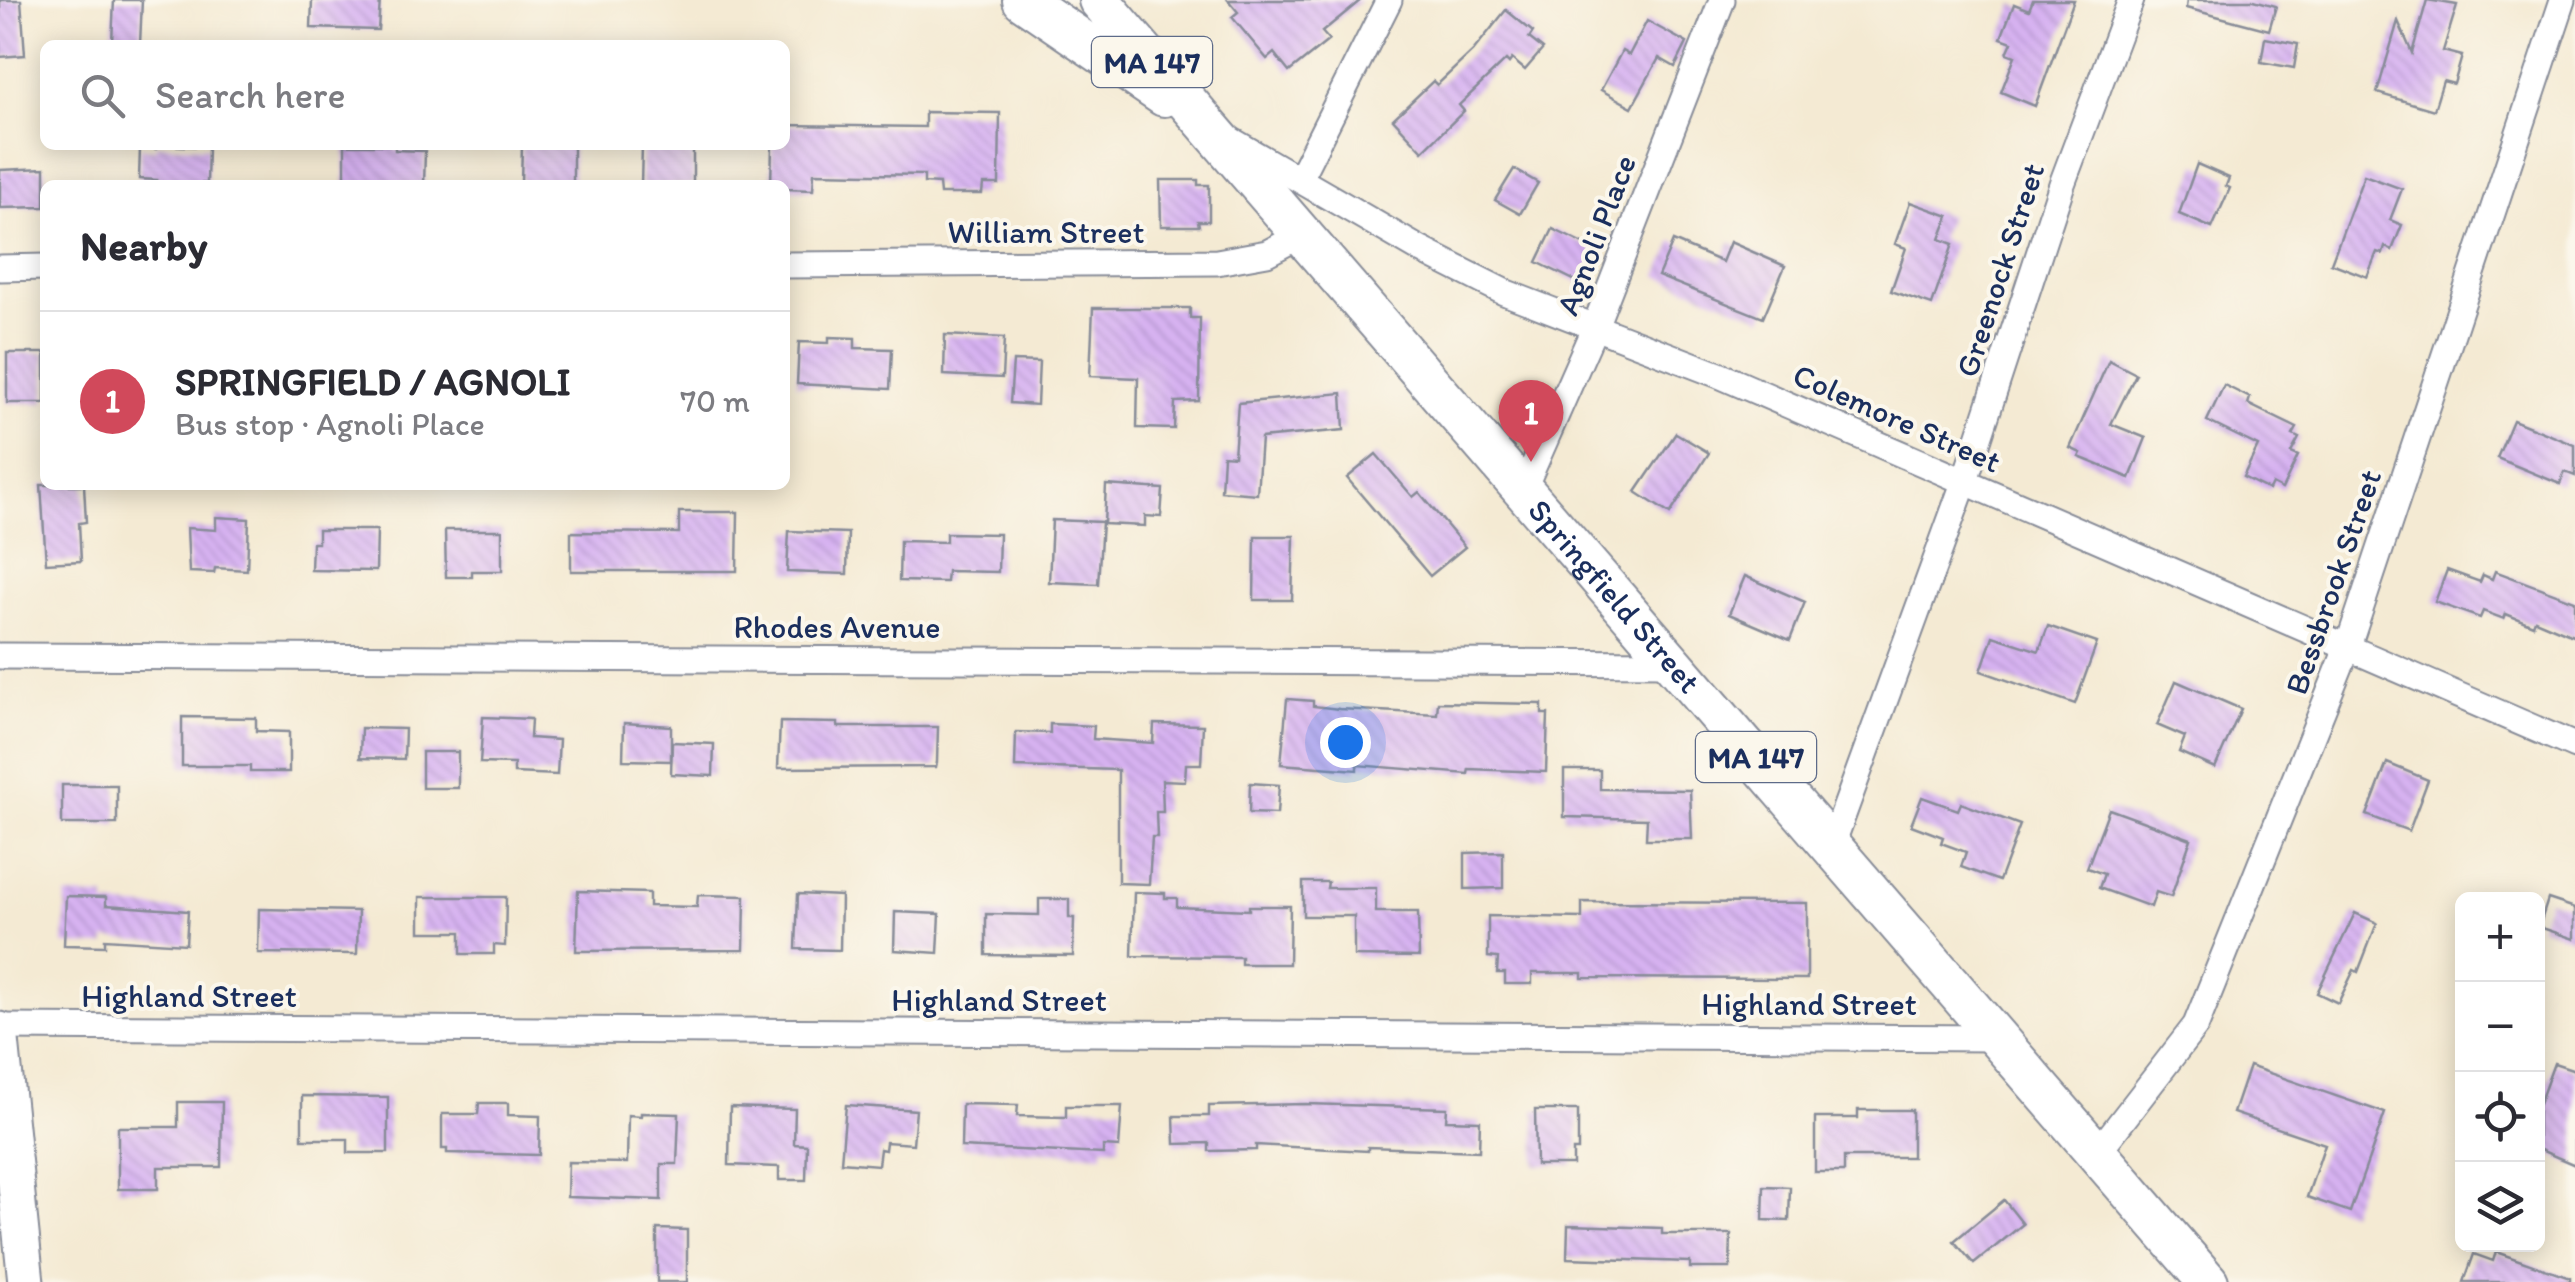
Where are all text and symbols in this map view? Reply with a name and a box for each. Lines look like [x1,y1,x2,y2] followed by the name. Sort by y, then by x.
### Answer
[1092,37,1212,87] road number: MA 147
[40,40,790,150] search box
[75,68,130,123] icon: search
[155,72,346,118] text: Search here
[1548,150,1644,320] street label: Agnoli Place
[1948,158,2052,382] street label: Greenock Street
[947,213,1145,251] street label: William Street
[80,220,207,271] text: Nearby
[1787,355,2007,481] street label: Colemore Street
[175,359,571,405] text: SPRINGFIELD / AGNOLI
[1498,380,1564,462] pin: 1
[105,382,120,420] text: 1
[680,382,750,420] text: 70 m
[175,405,485,443] text: Bus stop · Agnoli Place
[2277,465,2389,699] street label: Bessbrook Street
[1520,491,1709,701] street label: Springfield Street
[733,608,941,646] street label: Rhodes Avenue
[1320,717,1371,768] your location
[1696,732,1816,782] road number: MA 147
[2455,892,2545,1252] map controls
[2455,892,2545,982] button: +
[81,977,297,1015] street label: Highland Street
[891,981,1107,1019] street label: Highland Street
[2455,982,2545,1072] button: −
[1701,985,1917,1023] street label: Highland Street
[2455,1072,2545,1162] button: locate
[2455,1162,2545,1252] button: layers

